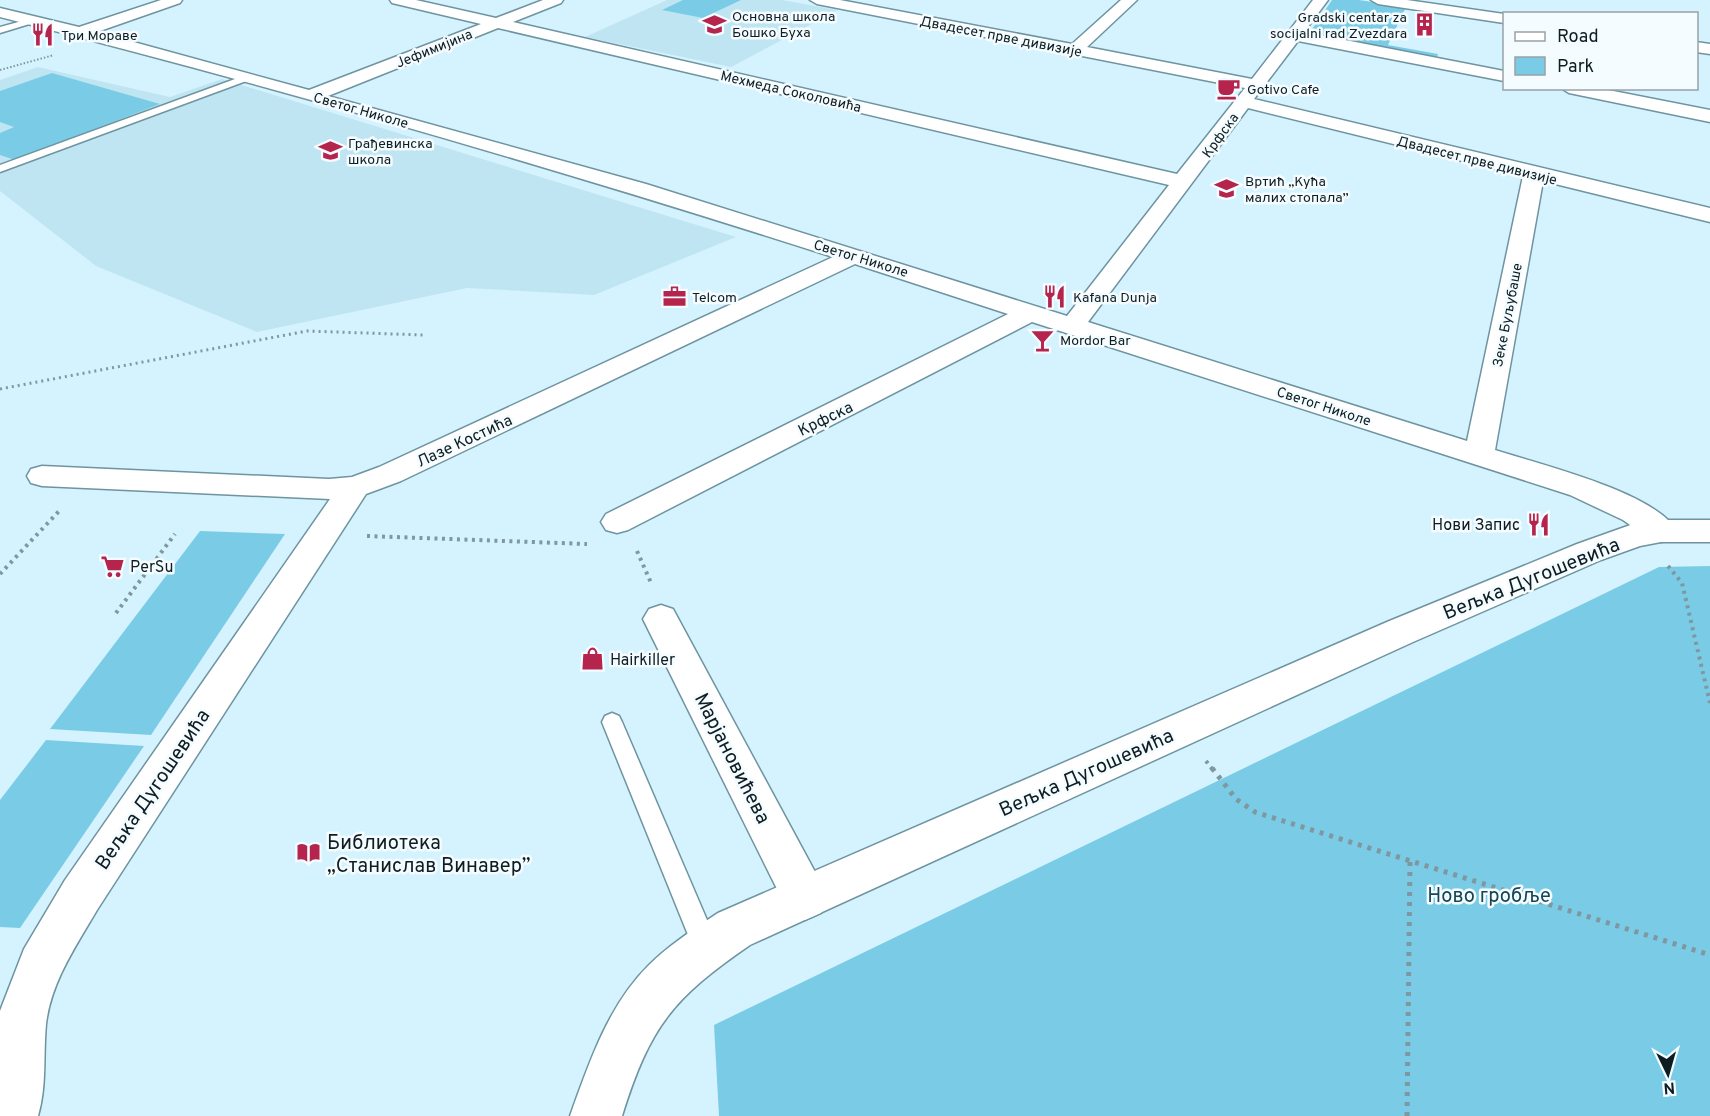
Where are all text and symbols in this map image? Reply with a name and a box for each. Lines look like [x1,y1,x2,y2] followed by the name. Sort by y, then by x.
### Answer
[732,9,835,42] place label: Основна школа Бошко Буха
[1270,10,1407,43] place label: Gradski centar za socijalni rad Zvezdara
[701,11,727,37] school or university icon: Основна школа Бошко Буха
[1412,12,1438,38] building icon: Gradski centar za socijalni rad Zvezdara
[1503,12,1698,90] legend
[918,13,1083,62] street label: Двадесет прве дивизије
[30,22,56,48] restaurant icon: Три Мораве
[394,26,475,72] street label: Јефимијина
[1557,26,1599,49] text: Road
[61,28,137,45] place label: Три Мораве
[1557,56,1594,79] text: Park
[719,68,863,117] street label: Мехмеда Соколовића
[1216,76,1242,102] cafe icon: Gotivo Cafe
[1247,82,1319,99] place label: Gotivo Cafe
[311,90,410,133] street label: Светог Николе
[1199,110,1243,162] street label: Крфска
[1395,133,1559,190] street label: Двадесет прве дивизије
[348,136,433,169] place label: Грађевинска школа
[317,138,343,164] school or university icon: Грађевинска школа
[1245,174,1349,207] place label: Вртић „Кућа малих стопала”
[1214,176,1240,202] school or university icon: Вртић „Кућа малих стопала”
[811,237,910,282] street label: Светог Николе
[1490,262,1527,369] street label: Зеке Буљубаше
[661,284,687,310] office icon: Telcom
[1042,284,1068,310] restaurant icon: Kafana Dunja
[692,290,737,307] place label: Telcom
[1073,290,1157,307] place label: Kafana Dunja
[1029,327,1055,353] bar icon: Mordor Bar
[1060,333,1131,350] place label: Mordor Bar
[1274,384,1373,431] street label: Светог Николе
[795,398,857,442] street label: Крфска
[414,411,516,473] street label: Лазе Костића
[1525,511,1551,537] restaurant icon: Нови Запис
[1432,516,1520,536] place label: Нови Запис
[1440,533,1624,627] street label: Вељка Дугошевића
[99,553,125,579] supermarket icon: PerSu
[130,558,173,578] place label: PerSu
[579,646,605,672] shop icon: Hairkiller
[610,651,675,671] place label: Hairkiller
[687,689,775,829] street label: Марјановићева
[90,705,217,875] street label: Вељка Дугошевића
[995,724,1178,824] street label: Вељка Дугошевића
[327,831,530,880] place label: Библиотека „Станислав Винавер”
[296,840,322,866] library icon: Библиотека „Станислав Винавер”
[1427,884,1551,910] park label: Ново гробље
[1638,1044,1698,1104] north arrow
[1663,1076,1676,1097] text: N

